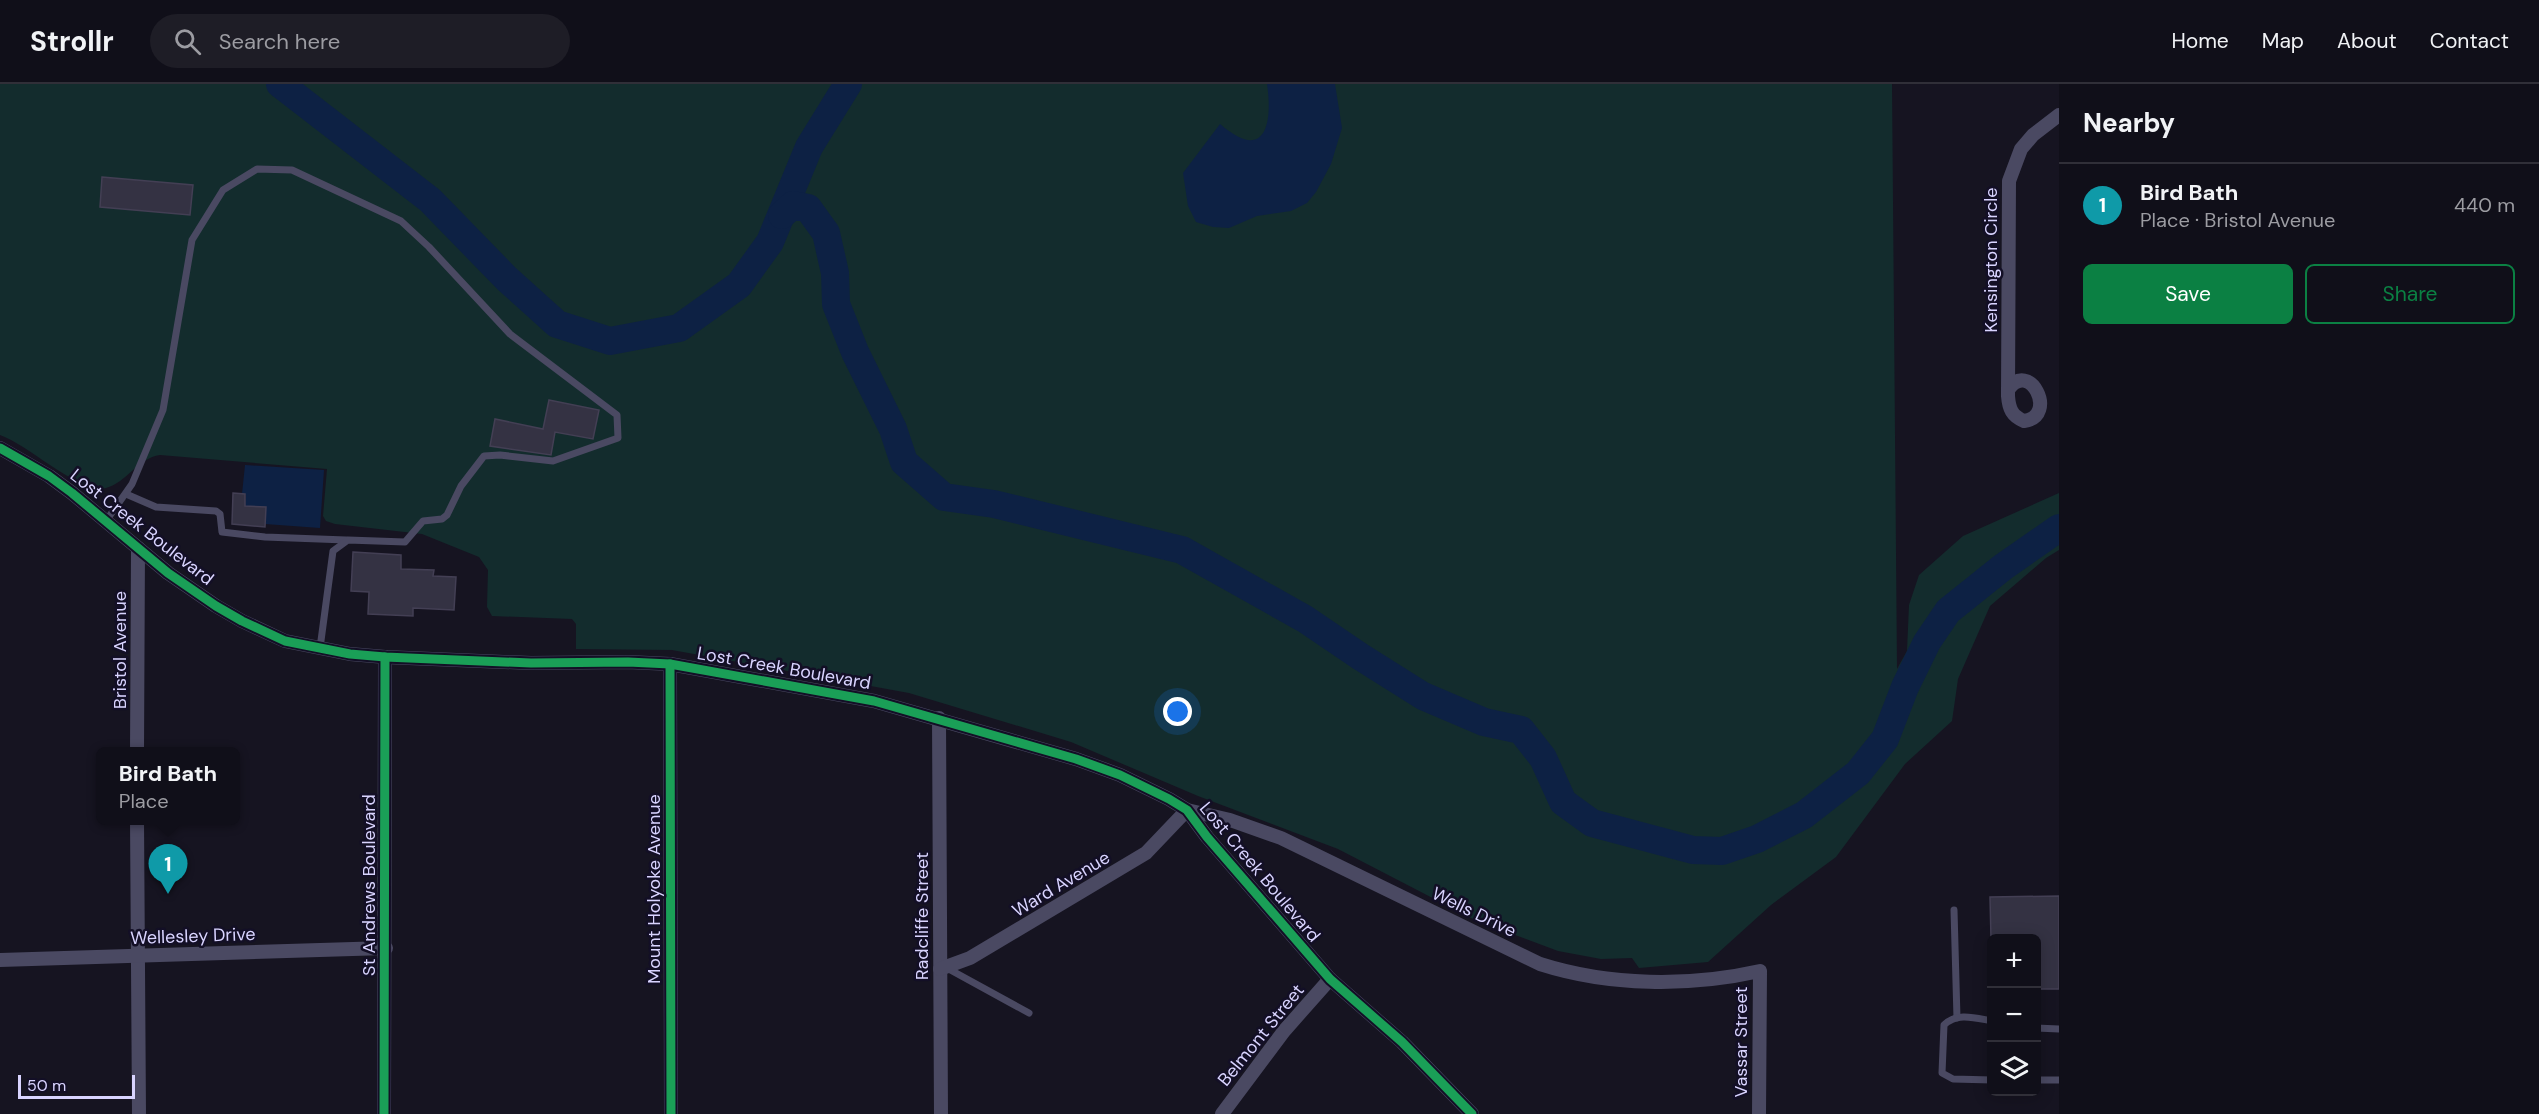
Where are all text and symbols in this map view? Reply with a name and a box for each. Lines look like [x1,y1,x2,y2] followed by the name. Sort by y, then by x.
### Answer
[150,14,570,68] search box
[30,23,114,60] text: Strollr
[171,25,204,58] icon: search
[219,27,340,56] text: Search here
[2171,27,2229,55] text: Home
[2262,27,2304,55] text: Map
[2337,27,2397,55] text: About
[2430,27,2509,55] text: Contact
[2083,106,2175,140] text: Nearby
[2140,178,2238,207] text: Bird Bath
[1979,188,2003,332] street label: Kensington Circle
[2099,192,2106,218] text: 1
[2454,192,2515,218] text: 440 m
[2140,207,2335,233] text: Place · Bristol Avenue
[2083,264,2293,324] button: Save
[2305,264,2515,324] button: Share
[65,463,219,591] street label: Lost Creek Boulevard
[108,591,132,709] street label: Bristol Avenue
[695,641,873,695] street label: Lost Creek Boulevard
[1163,697,1192,726] your location
[96,747,240,825] popup
[119,759,217,788] text: Bird Bath
[119,788,169,814] text: Place
[357,794,381,976] street label: St Andrews Boulevard
[642,794,666,984] street label: Mount Holyoke Avenue
[1194,797,1326,947] street label: Lost Creek Boulevard
[148,844,188,894] pin: 1
[1008,845,1114,923] street label: Ward Avenue
[910,852,934,980] street label: Radcliffe Street
[1428,881,1520,943] street label: Wells Drive
[130,922,256,950] street label: Wellesley Drive
[1987,934,2041,1096] map controls
[1987,934,2041,988] button: +
[1212,979,1310,1091] street label: Belmont Street
[1729,986,1753,1098] street label: Vassar Street
[1987,988,2041,1042] button: −
[1987,1042,2041,1096] button: layers
[18,1072,135,1100] scale bar
[27,1075,66,1096] text: 50 m

